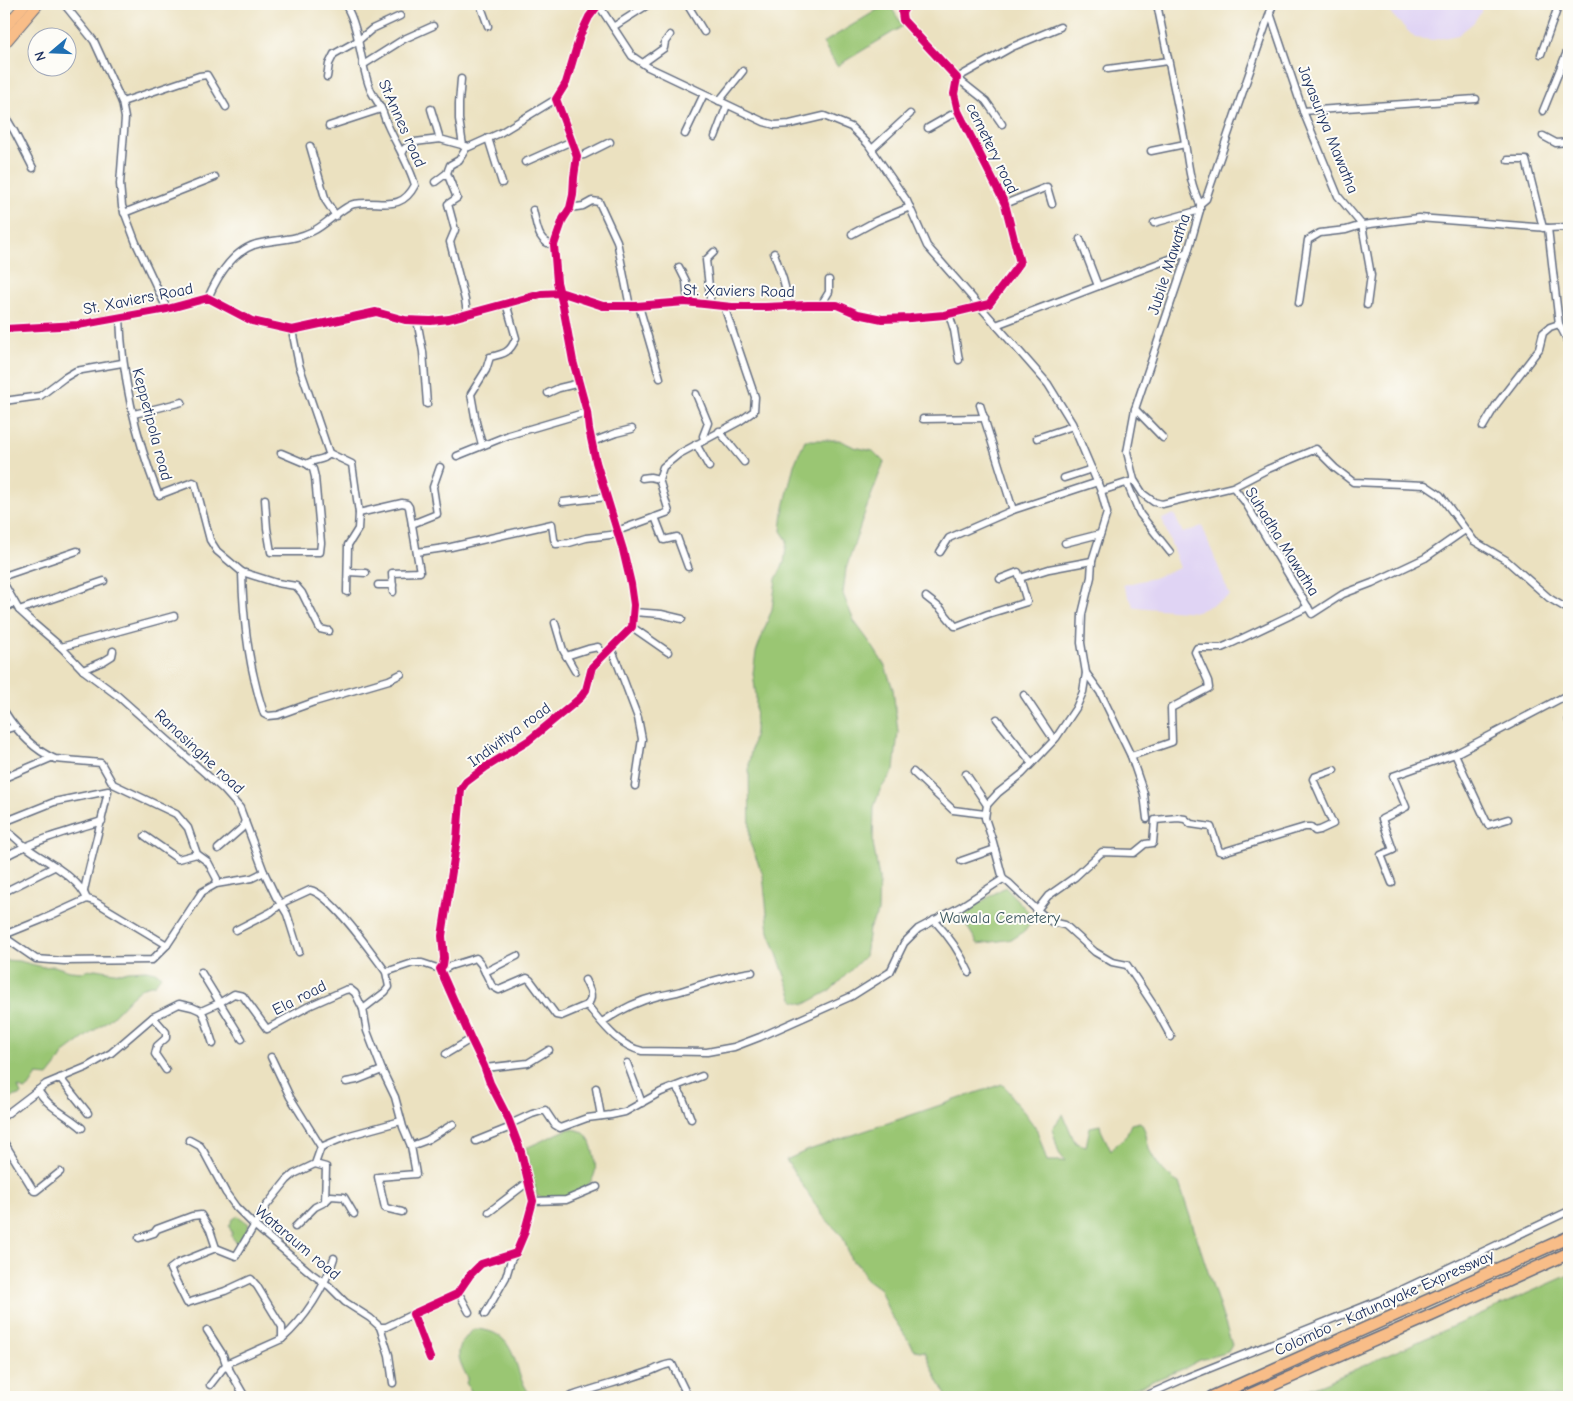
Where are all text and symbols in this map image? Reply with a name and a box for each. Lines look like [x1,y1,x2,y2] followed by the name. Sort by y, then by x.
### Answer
[28,28,78,78] north arrow
[31,49,50,63] text: N
[1294,63,1362,196] street label: Jayasuriya Mawatha
[375,77,429,170] street label: St.Annes road
[962,100,1022,197] street label: cemetery road
[1144,212,1194,317] street label: Jubile Mawatha
[82,279,195,318] street label: St. Xaviers Road
[683,281,795,301] street label: St. Xaviers Road
[128,366,176,482] street label: Keppetipola road
[1241,484,1323,599] street label: Suhadha Mawatha
[465,699,554,771] street label: Indivitiya road
[151,706,248,798] street label: Ranasinghe road
[940,909,1061,927] park label: Wawala Cemetery
[270,977,329,1019] street label: Ela road
[251,1202,344,1284] street label: Wataraum road
[1272,1246,1498,1360] street label: Colombo - Katunayake Expressway

